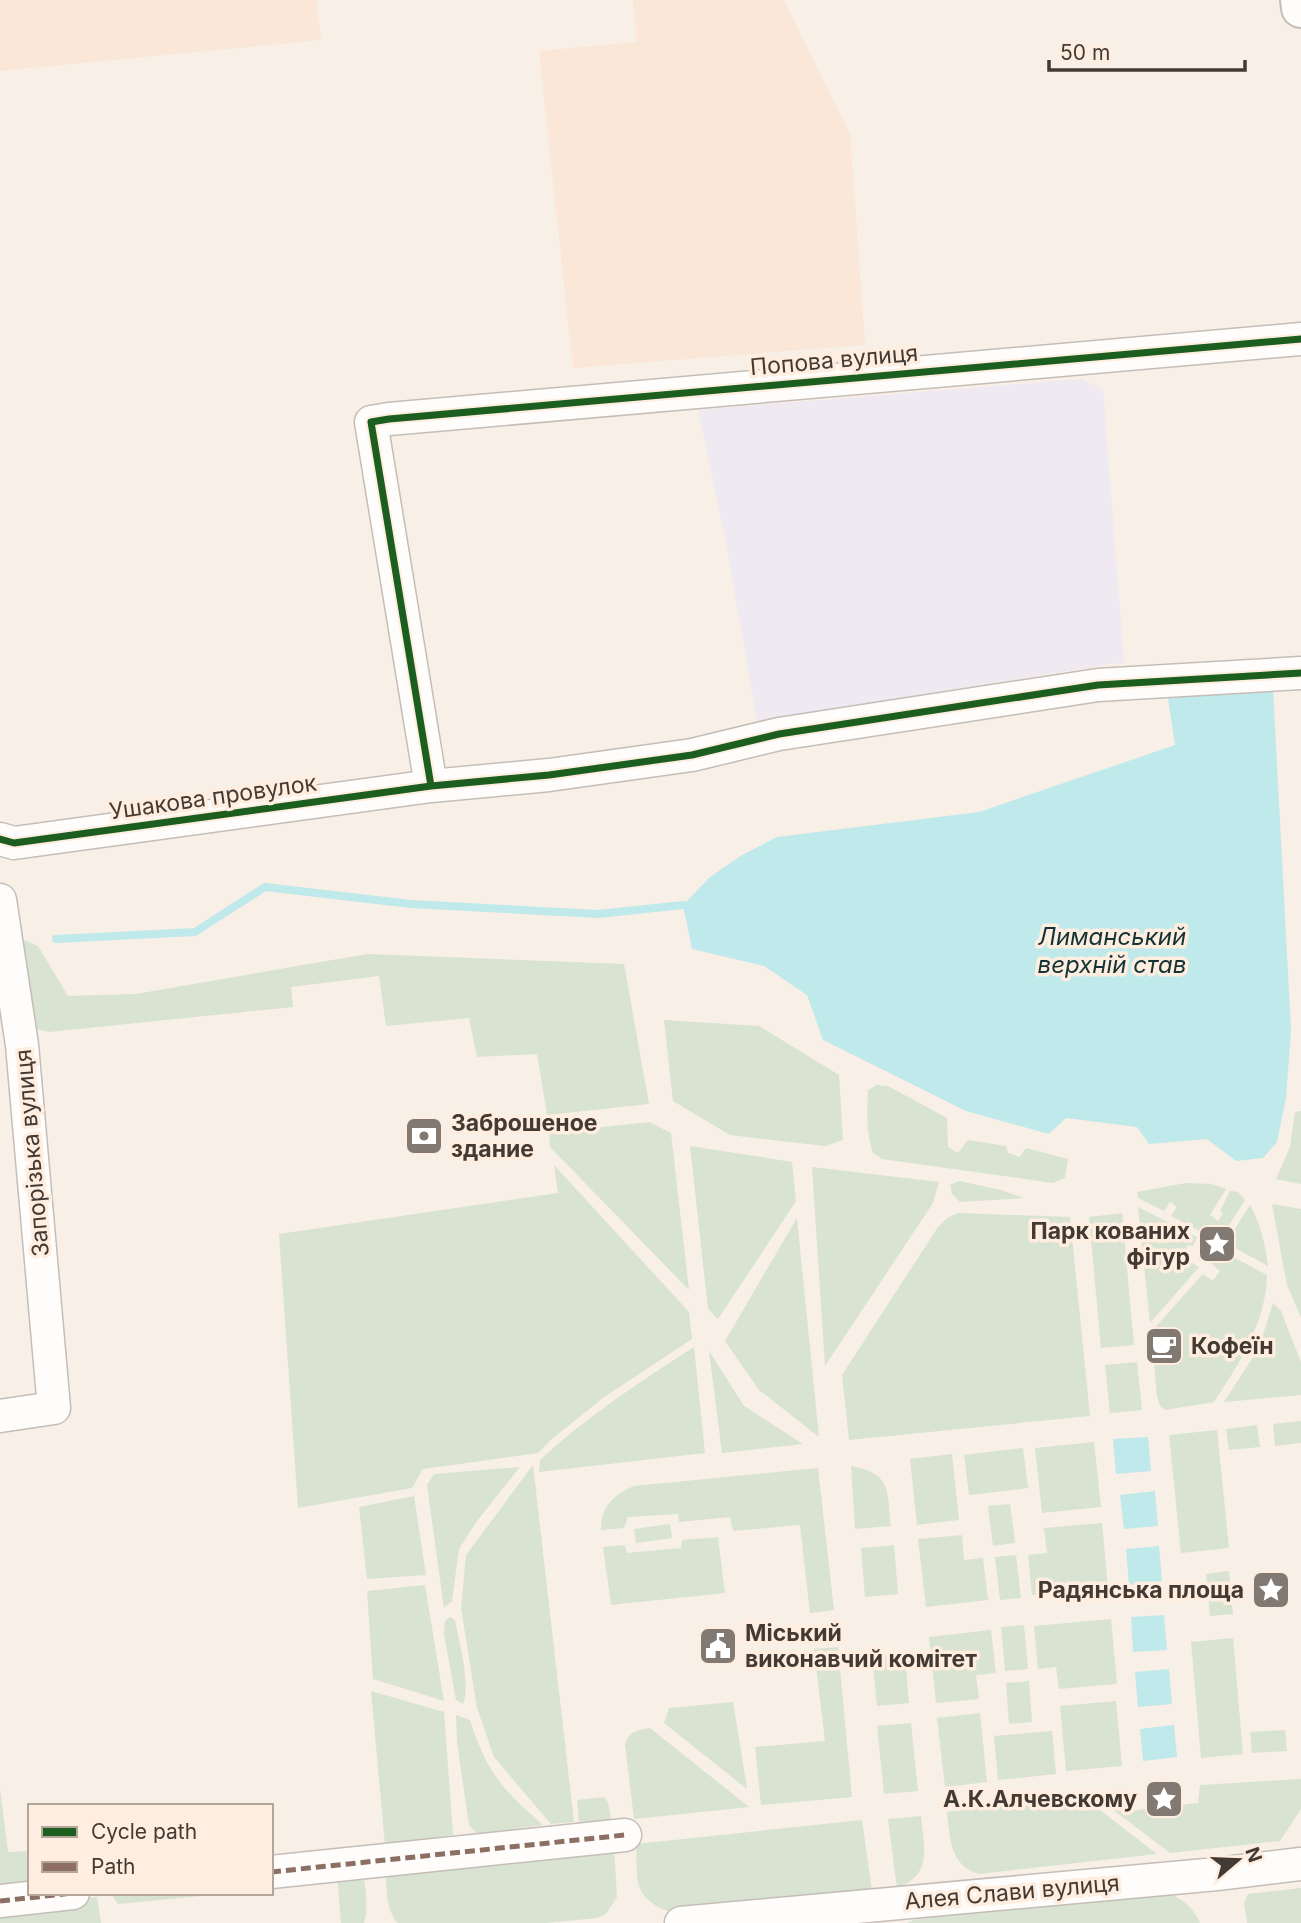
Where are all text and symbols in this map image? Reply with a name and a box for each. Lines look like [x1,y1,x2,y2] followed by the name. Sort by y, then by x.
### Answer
[1049,28,1245,72] scale bar
[1060,40,1110,65] text: 50 m
[749,339,919,381] street label: Попова вулиця
[107,769,319,825] street label: Ушакова провулок
[1038,922,1186,979] water label: Лиманський верхній став
[9,1048,55,1258] street label: Запорізька вулиця
[451,1109,597,1163] place label: Заброшеное здание
[403,1115,445,1157] bank icon: Заброшеное здание
[1031,1217,1190,1271] place label: Парк кованих фігур
[1196,1223,1238,1265] place icon: Парк кованих фігур
[1143,1325,1185,1367] cafe icon: Кофеїн
[1191,1332,1273,1360] place label: Кофеїн
[1250,1569,1292,1611] place icon: Радянська площа
[1038,1576,1244,1604] place label: Радянська площа
[745,1619,977,1673] place label: Міський виконавчий комітет
[697,1625,739,1667] public building icon: Міський виконавчий комітет
[1143,1778,1185,1820] place icon: А.К.Алчевскому
[943,1785,1137,1813] place label: А.К.Алчевскому
[28,1804,273,1895] legend
[91,1819,197,1844] text: Cycle path
[1203,1825,1273,1895] north arrow
[1240,1844,1267,1865] text: N
[91,1854,136,1879] text: Path
[903,1869,1121,1915] street label: Алея Слави вулиця

